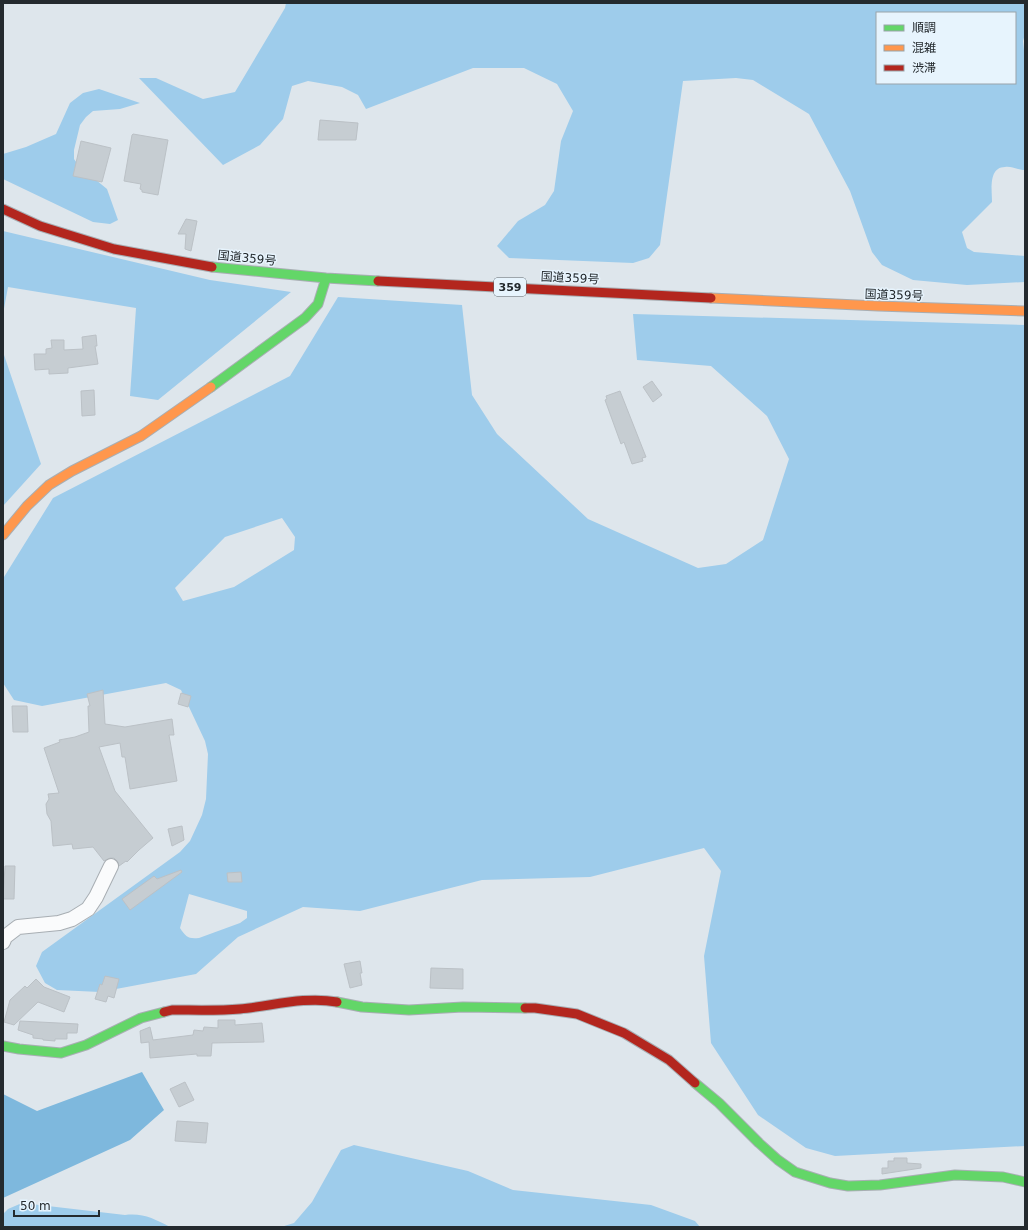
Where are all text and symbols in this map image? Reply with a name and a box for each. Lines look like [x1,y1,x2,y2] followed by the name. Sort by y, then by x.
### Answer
[876,12,1016,84] legend
[912,21,936,35] text: 順調
[912,41,936,55] text: 混雑
[912,61,936,75] text: 渋滞
[217,248,277,268] street label: 国道359号
[540,269,600,287] street label: 国道359号
[494,278,526,296] road number: 359
[864,287,924,303] street label: 国道359号
[14,1192,99,1218] scale bar
[20,1199,51,1213] text: 50 m

